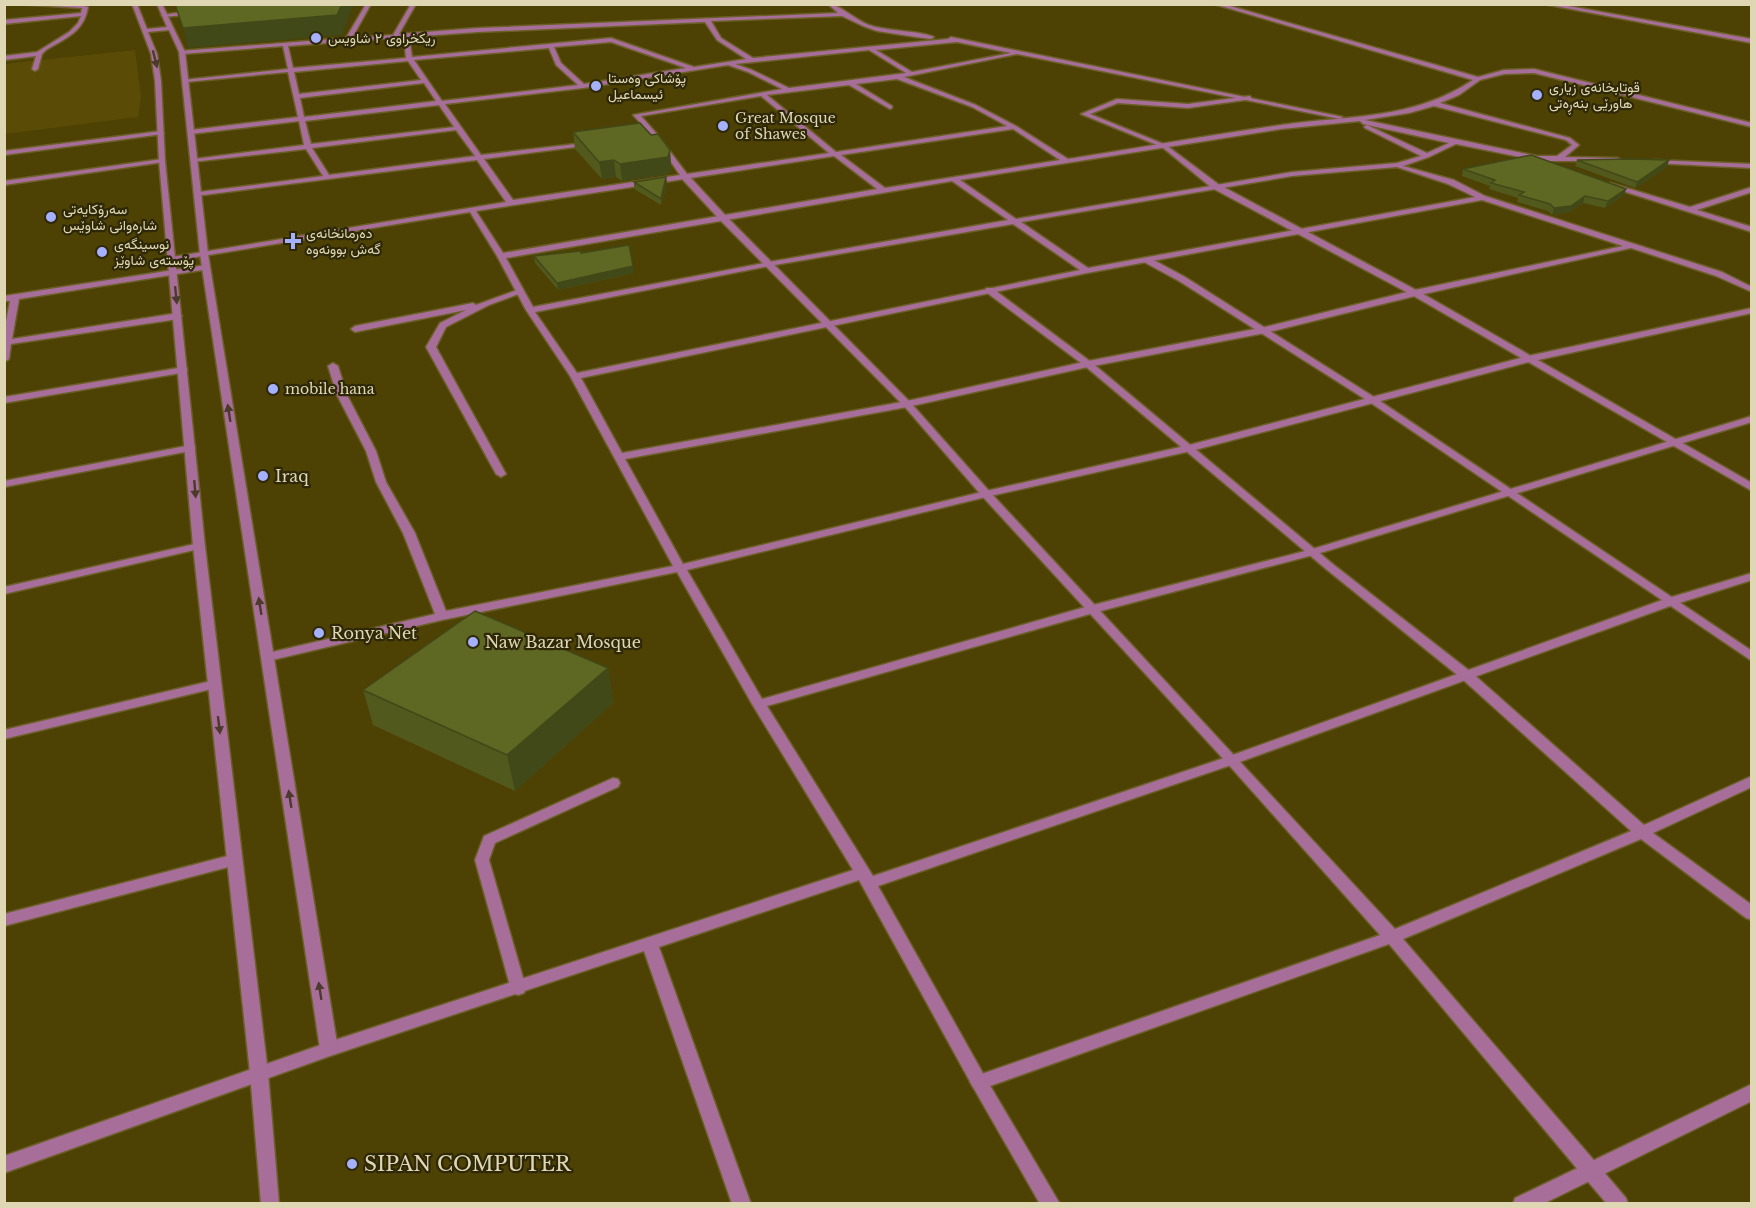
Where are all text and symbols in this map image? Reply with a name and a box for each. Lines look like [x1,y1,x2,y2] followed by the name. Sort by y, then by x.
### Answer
[328,29,436,47] place label: ريكخراوى ۲ شاويس
[309,31,323,45] marker: ريكخراوى ۲ شاويس
[150,50,160,68] one-way arrow
[608,69,686,103] place label: پۆشاکی وەستا ئیسماعیل
[1549,78,1640,115] place label: قوتابخانەی زیاری هاورێی بنەڕەتی
[589,79,603,93] marker: پۆشاکی وەستا ئیسماعیل
[1530,88,1544,102] marker: قوتابخانەی زیاری هاورێی بنەڕەتی
[735,109,836,143] place label: Great Mosque of Shawes
[716,119,730,133] marker: Great Mosque of Shawes
[63,200,157,234] place label: سەرۆکایەتی شارەوانی شاوێس
[44,210,58,224] marker: سەرۆکایەتی شارەوانی شاوێس
[306,224,381,258] place label: دەرمانخانەی گەش بوونەوە
[284,232,302,250] marker: دەرمانخانەی گەش بوونەوە
[113,235,194,270] place label: نوسینگەی پۆستەی شاوێز
[95,245,109,259] marker: نوسینگەی پۆستەی شاوێز
[171,285,180,304] one-way arrow
[285,380,375,398] place label: mobile hana
[266,382,280,396] marker: mobile hana
[224,404,233,423] one-way arrow
[275,466,309,486] place label: Iraq
[256,469,270,483] marker: Iraq
[190,479,200,498] one-way arrow
[255,596,264,615] one-way arrow
[331,623,417,643] place label: Ronya Net
[312,626,326,640] marker: Ronya Net
[485,632,641,652] place label: Naw Bazar Mosque
[466,635,480,649] marker: Naw Bazar Mosque
[214,715,224,734] one-way arrow
[286,789,295,808] one-way arrow
[316,982,325,1001] one-way arrow
[364,1152,572,1176] place label: SIPAN COMPUTER
[345,1157,359,1171] marker: SIPAN COMPUTER

